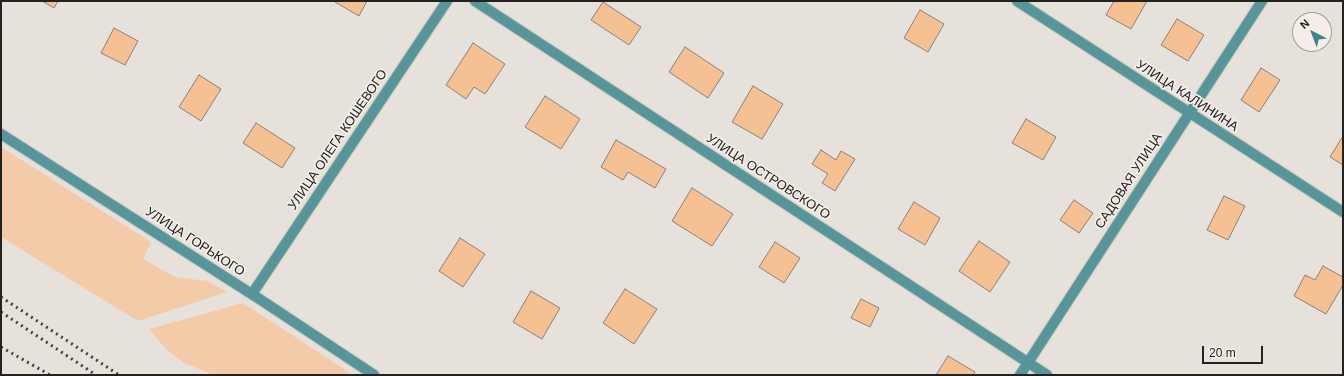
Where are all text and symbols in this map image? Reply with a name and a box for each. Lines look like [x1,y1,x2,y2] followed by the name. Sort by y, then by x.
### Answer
[1292,12,1332,52] north arrow
[1298,17,1312,31] text: N
[1133,57,1241,135] street label: УЛИЦА КАЛИНИНА
[285,67,391,213] street label: УЛИЦА ОЛЕГА КОШЕВОГО
[1092,130,1166,232] street label: САДОВАЯ УЛИЦА
[703,131,833,223] street label: УЛИЦА ОСТРОВСКОГО
[142,204,248,280] street label: УЛИЦА ГОРЬКОГО
[1204,338,1265,364] scale bar
[1209,346,1236,360] text: 20 m

